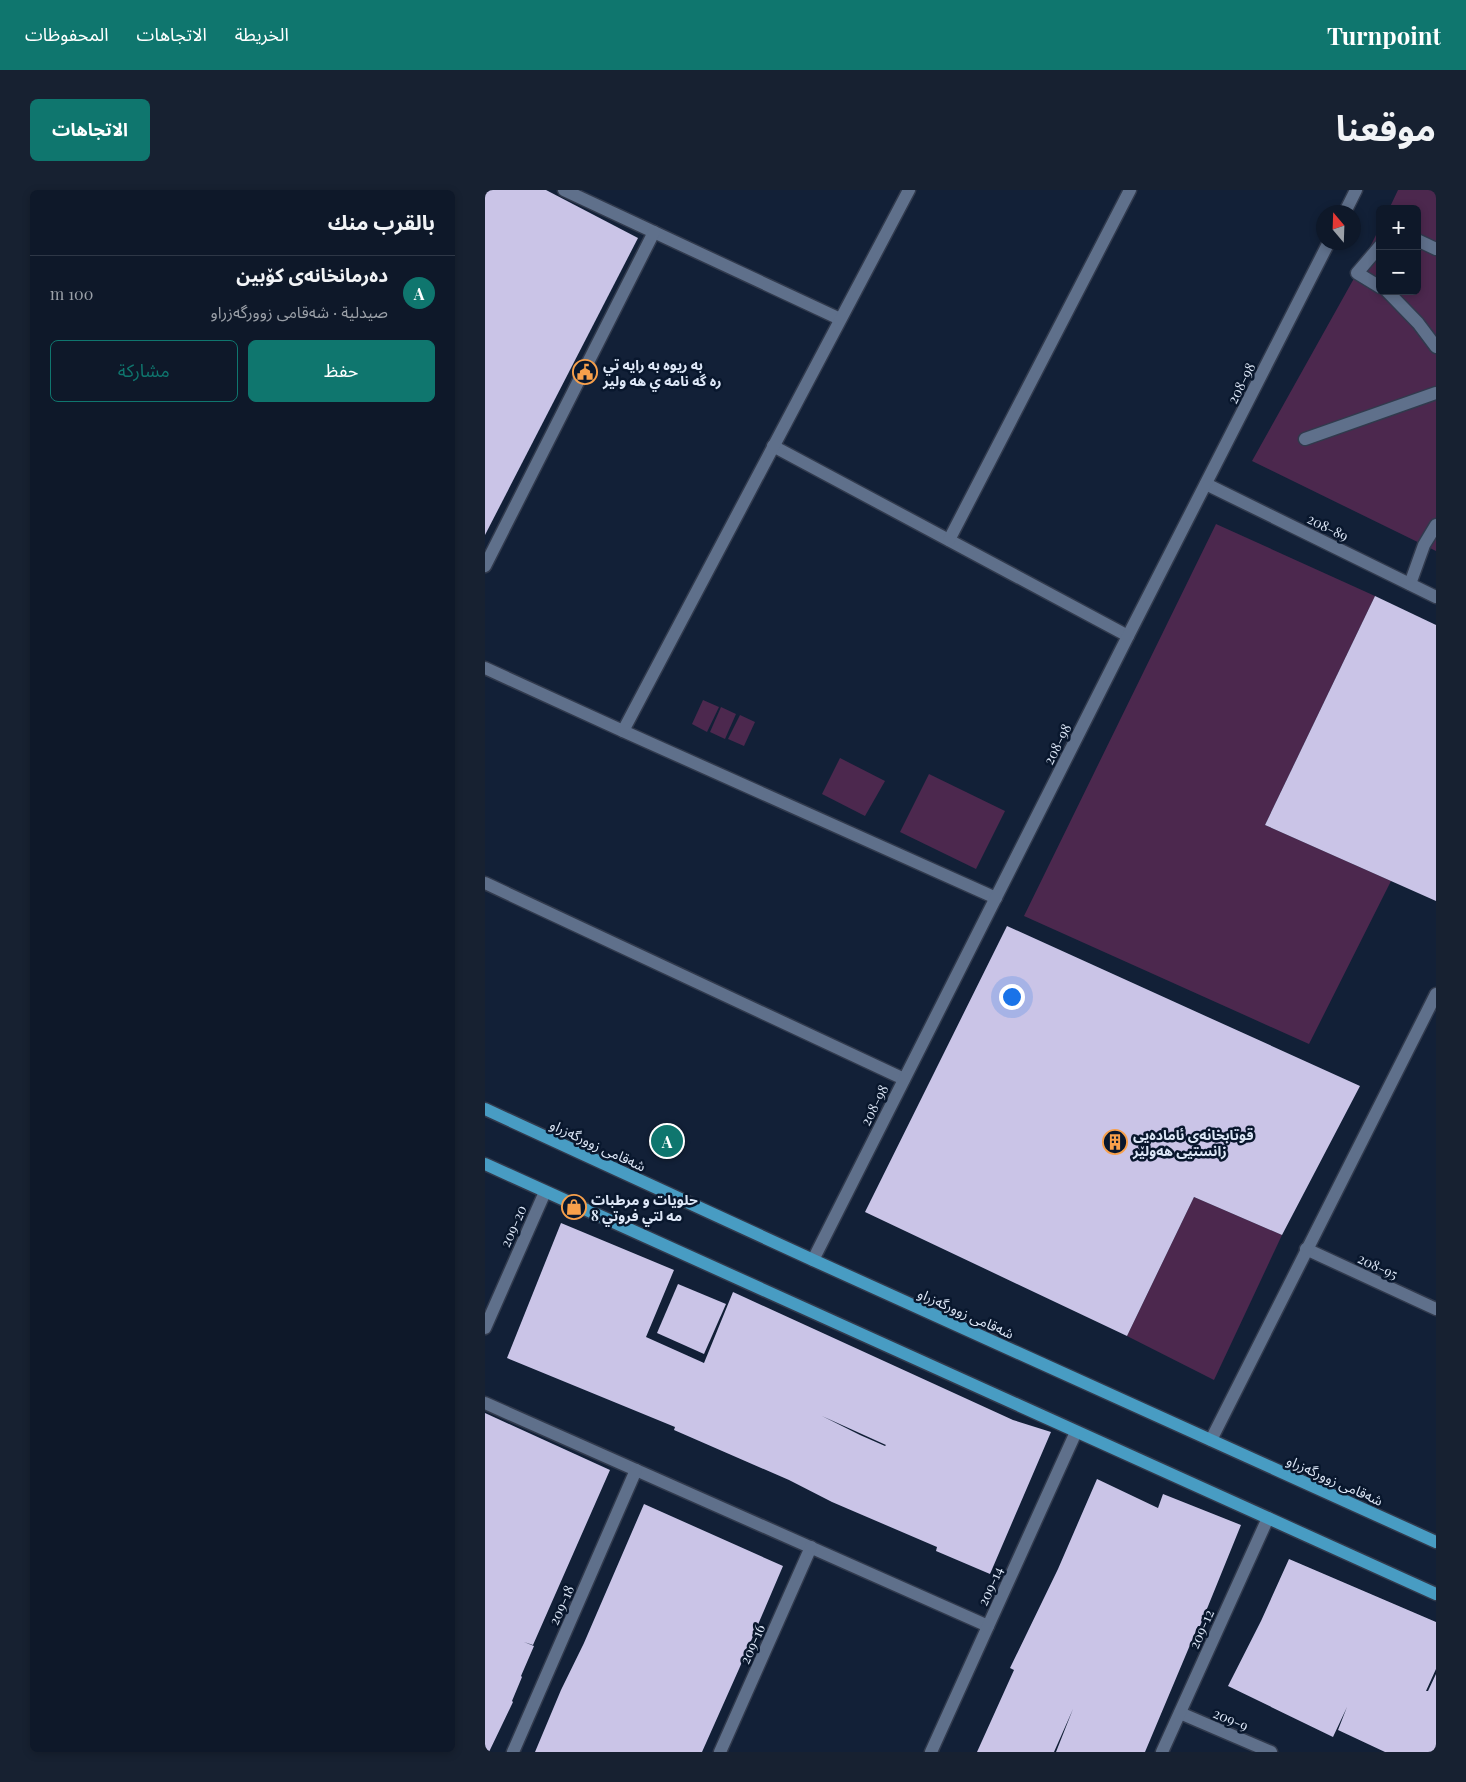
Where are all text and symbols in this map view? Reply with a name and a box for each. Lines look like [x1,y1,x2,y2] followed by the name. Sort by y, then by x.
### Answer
[1327,19,1441,51] text: Turnpoint
[25,22,109,46] text: المحفوظات
[137,22,207,46] text: الاتجاهات
[235,22,289,46] text: الخريطة
[30,99,150,161] button: الاتجاهات
[1336,103,1436,150] text: موقعنا
[1316,205,1361,250] north arrow
[1376,205,1421,295] map controls
[1376,205,1421,250] button: +
[328,207,435,235] text: بالقرب منك
[1376,250,1421,295] button: −
[236,261,388,287] text: دەرمانخانەی کۆبین
[50,283,93,304] text: 100 m
[414,283,424,304] text: A
[211,301,388,322] text: صيدلية · شەقامی زوورگەزراو
[50,340,238,402] button: مشاركة
[248,340,435,402] button: حفظ
[602,355,721,392] place label: به ريوه به رايه تي ره گه نامه ي هه ولير
[572,359,598,385] public building icon: به ريوه به رايه تي ره گه نامه ي هه ولير
[1223,359,1259,407] street label: 208-98
[1304,509,1352,545] street label: 208-89
[1039,720,1075,768] street label: 208-98
[999,984,1025,1010] your location
[856,1081,892,1129] street label: 208-98
[547,1115,649,1176] street label: شەقامی زوورگەزراو
[651,1122,683,1160] pin: A
[1132,1125,1253,1160] place label: قوتابخانەی ئامادەیی زانستیی هەولێر
[1102,1129,1128,1155] building icon: قوتابخانەی ئامادەیی زانستیی هەولێر
[591,1190,698,1227] place label: حلويات و مرطبات مه لتي فروتي 8
[561,1194,587,1220] shop icon: حلويات و مرطبات مه لتي فروتي 8
[495,1202,531,1250] street label: 209-20
[1355,1248,1401,1284] street label: 208-95
[915,1283,1017,1343] street label: شەقامی زوورگەزراو
[1284,1450,1386,1510] street label: شەقامی زوورگەزراو
[973,1563,1007,1609] street label: 209-14
[544,1582,578,1628] street label: 209-18
[1184,1606,1218,1652] street label: 209-12
[735,1621,769,1667] street label: 209-16
[1211,1703,1251,1735] street label: 209-9

